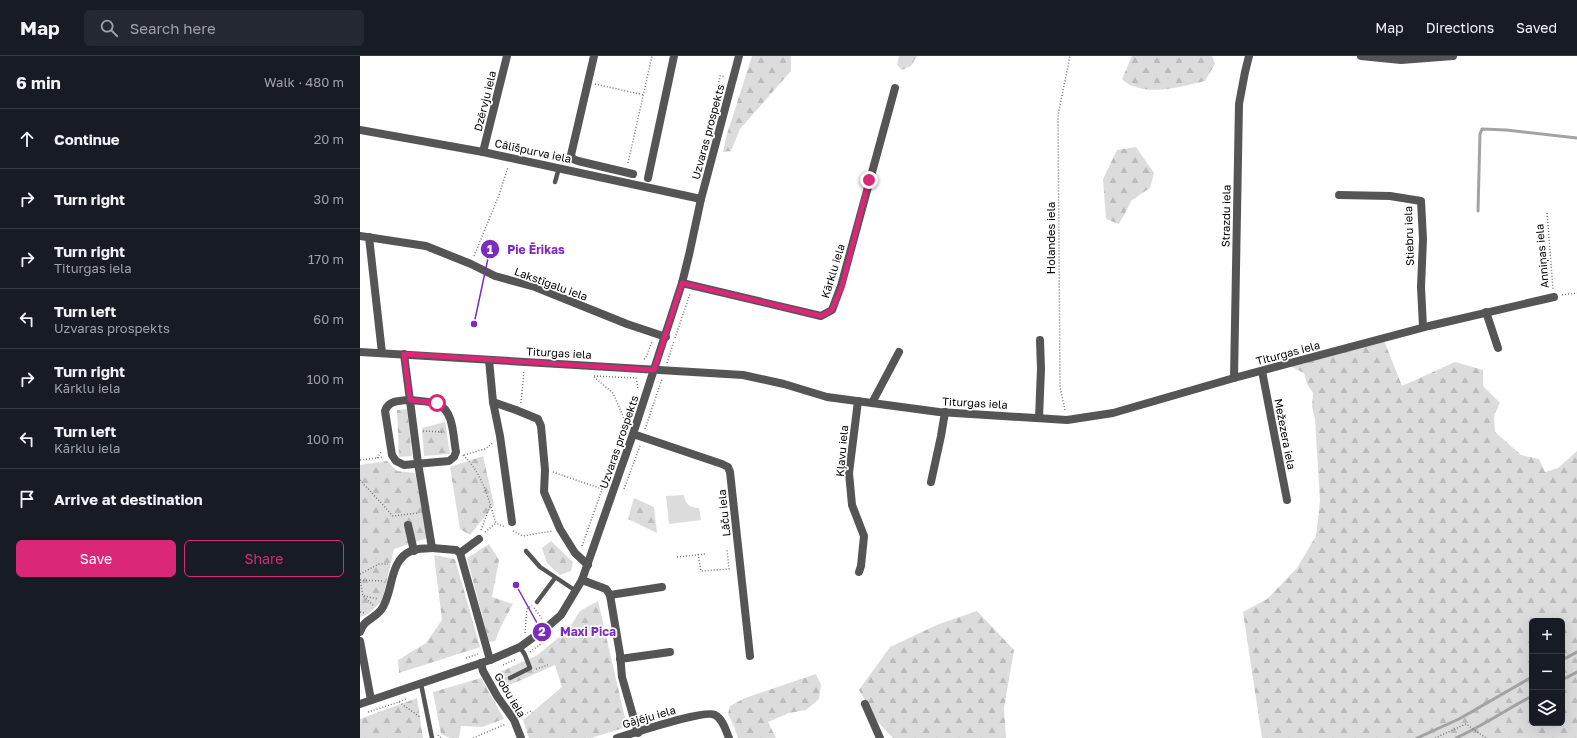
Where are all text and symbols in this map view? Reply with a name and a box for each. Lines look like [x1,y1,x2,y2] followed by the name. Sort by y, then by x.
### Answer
[84,10,364,46] search box
[20,16,60,39] text: Map
[98,17,120,39] icon: search
[130,19,216,37] text: Search here
[1375,19,1404,36] text: Map
[1426,19,1494,36] text: Directions
[1516,19,1557,36] text: Saved
[471,69,498,132] street label: Dzērvju iela
[16,72,61,93] text: 6 min
[264,74,344,90] text: Walk · 480 m
[689,83,727,181] street label: Uzvaras prospekts
[16,128,38,150] icon: ahead
[54,130,120,148] text: Continue
[314,131,344,147] text: 20 m
[494,136,573,165] street label: Cālīšpurva iela
[860,171,878,189] route end
[1218,185,1233,247] street label: Strazdu iela
[16,188,38,210] icon: right
[54,190,125,208] text: Turn right
[314,191,344,207] text: 30 m
[1044,202,1057,274] street label: Holandes iela
[1401,206,1416,266] street label: Stiebru iela
[1532,223,1552,289] street label: Anniņas iela
[480,237,573,261] callout: Pie Ērikas
[54,242,125,260] text: Turn right
[487,242,493,257] text: 1
[507,242,565,257] text: Pie Ērikas
[818,242,847,300] street label: Kārklu iela
[16,248,38,270] icon: right
[308,251,344,267] text: 170 m
[54,260,132,276] text: Titurgas iela
[513,264,590,303] street label: Lakstīgalu iela
[54,302,116,320] text: Turn left
[16,308,38,330] icon: left
[313,311,344,327] text: 60 m
[54,320,170,336] text: Uzvaras prospekts
[1254,338,1321,367] street label: Titurgas iela
[526,344,592,361] street label: Titurgas iela
[54,362,125,380] text: Turn right
[16,368,38,390] icon: right
[307,371,344,387] text: 100 m
[54,380,120,396] text: Kārklu iela
[596,393,641,490] street label: Uzvaras prospekts
[428,394,446,412] route start
[942,394,1008,411] street label: Titurgas iela
[1272,397,1299,470] street label: Mežezera iela
[54,422,116,440] text: Turn left
[833,425,851,477] street label: Kļavu iela
[16,428,38,450] icon: left
[307,431,344,447] text: 100 m
[54,440,120,456] text: Kārklu iela
[16,488,38,510] icon: arrive
[715,489,732,537] street label: Lāču iela
[54,490,203,508] text: Arrive at destination
[16,540,176,577] button: Save
[184,540,344,577] button: Share
[1529,618,1565,726] map controls
[1529,618,1565,654] button: +
[532,620,624,644] callout: Maxi Pica
[538,624,546,639] text: 2
[560,624,616,639] text: Maxi Pica
[1529,654,1565,690] button: −
[492,670,529,719] street label: Gobu iela
[1529,690,1565,726] button: layers
[621,703,677,730] street label: Gājēju iela

